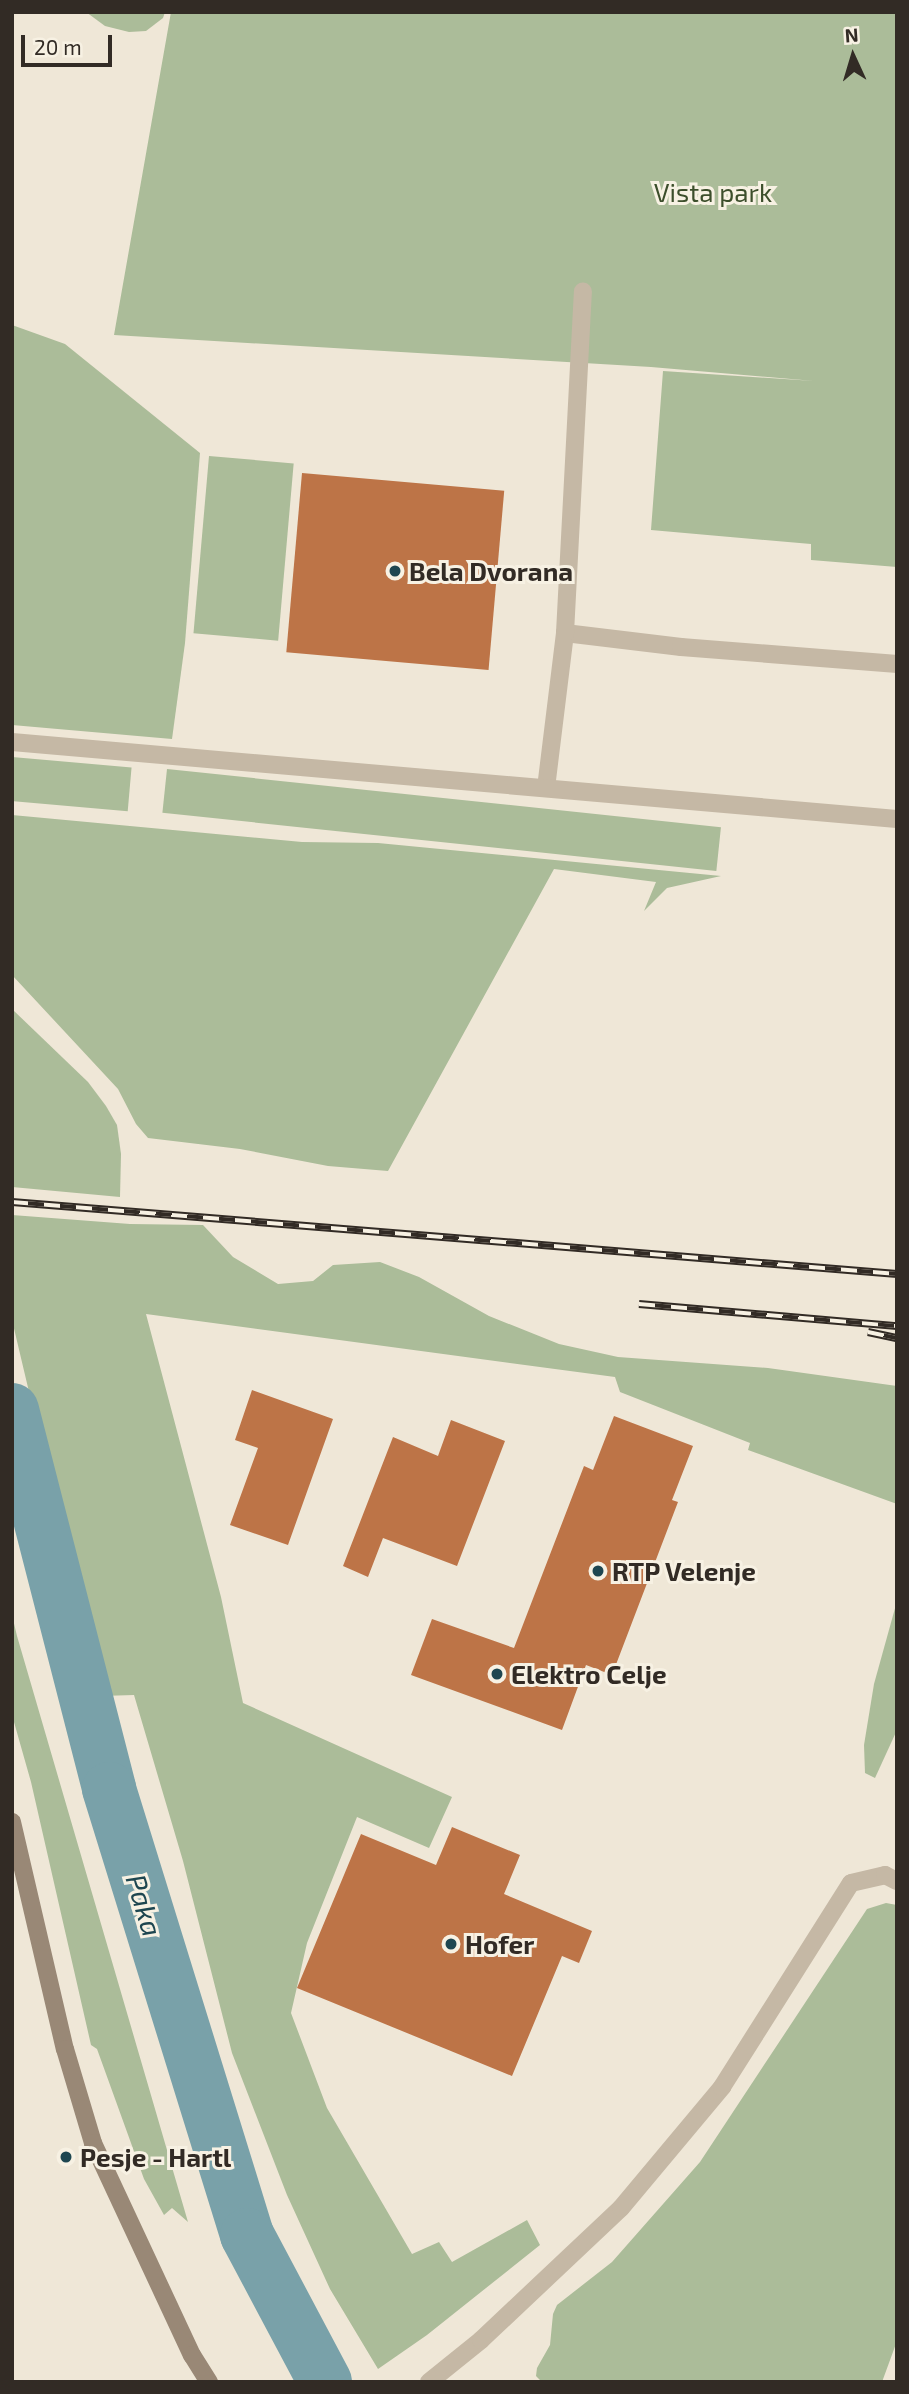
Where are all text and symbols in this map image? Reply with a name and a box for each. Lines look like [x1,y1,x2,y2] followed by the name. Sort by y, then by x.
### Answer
[24,21,116,65] scale bar
[818,21,888,91] north arrow
[844,23,859,47] text: N
[34,34,82,59] text: 20 m
[654,176,772,208] park label: Vista park
[409,555,573,587] place label: Bela Dvorana
[387,563,403,579] marker: Bela Dvorana
[612,1555,757,1587] place label: RTP Velenje
[590,1563,606,1579] marker: RTP Velenje
[511,1658,667,1690] place label: Elektro Celje
[489,1666,505,1682] marker: Elektro Celje
[120,1870,170,1940] water label: Paka
[465,1928,534,1960] place label: Hofer
[443,1936,459,1952] marker: Hofer
[80,2141,231,2173] place label: Pesje - Hartl
[58,2149,74,2165] marker: Pesje - Hartl

